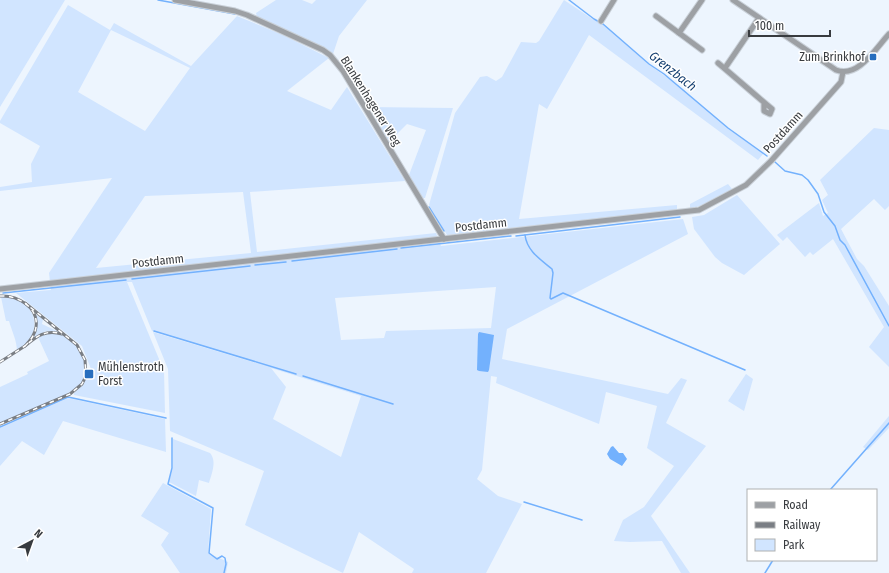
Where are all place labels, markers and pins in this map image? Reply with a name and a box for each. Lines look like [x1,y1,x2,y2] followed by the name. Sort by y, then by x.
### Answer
[799,50,866,64] place label: Zum Brinkhof
[868,52,878,62] marker: Zum Brinkhof
[98,360,164,388] place label: Mühlenstroth Forst
[83,368,95,380] marker: Mühlenstroth Forst

